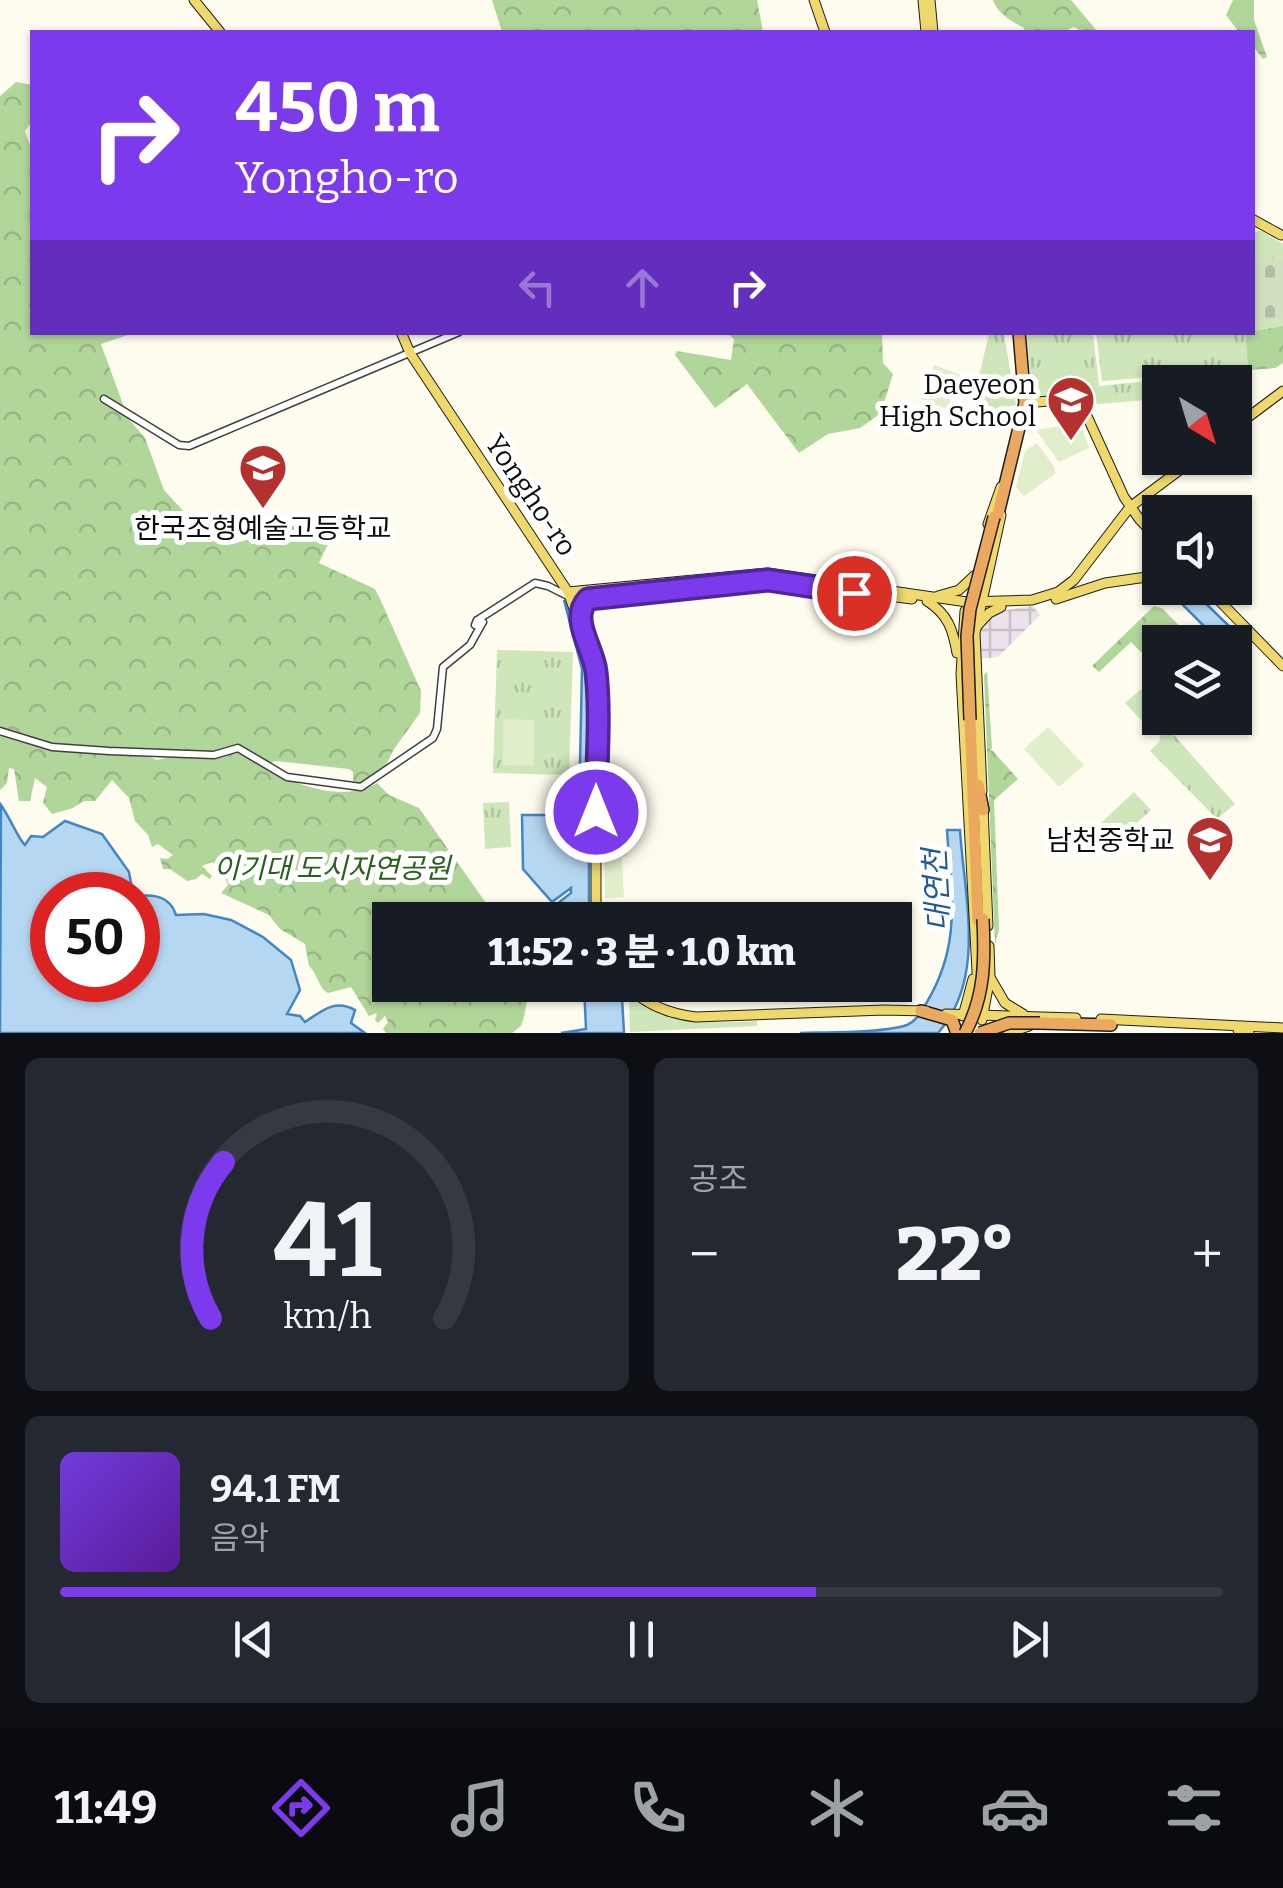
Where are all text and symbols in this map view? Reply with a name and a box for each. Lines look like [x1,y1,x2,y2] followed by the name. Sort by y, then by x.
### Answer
[235,66,440,150] text: 450 m
[70,70,200,200] icon: right
[235,151,459,205] text: Yongho-ro
[510,260,565,315] icon: left
[615,260,670,315] icon: ahead
[720,260,775,315] icon: right
[1142,365,1252,475] north arrow
[1142,365,1252,735] map controls
[879,368,1036,433] place label: Daeyeon High School
[1045,374,1097,442] school or university icon: Daeyeon High School
[478,428,584,562] street label: Yongho-ro
[237,442,289,510] school or university icon: 한국조형예술고등학교
[1142,495,1252,605] button: sound
[134,512,392,545] place label: 한국조형예술고등학교
[812,551,897,636] pin
[827,566,882,621] icon: arrive
[1142,625,1252,735] button: layers
[544,760,648,864] position arrow
[1184,814,1236,882] school or university icon: 남천중학교
[1046,824,1175,857] place label: 남천중학교
[917,844,957,932] water label: 대연천
[213,852,453,885] park label: 이기대 도시자연공원
[30,872,160,1002] speed limit sign: 50
[488,929,796,975] text: 11:52 · 3 분 · 1.0 km
[689,1160,748,1198] text: 공조
[273,1179,381,1304] text: 41
[896,1210,1015,1300] text: 22°
[689,1222,719,1288] text: −
[1192,1222,1223,1288] text: +
[283,1295,371,1337] text: km/h
[210,1466,341,1512] text: 94.1 FM
[210,1519,269,1557] text: 음악
[226,1612,281,1667] icon: previous
[614,1612,669,1667] icon: pause
[1002,1612,1057,1667] icon: next
[266,1773,336,1843] icon: directions
[445,1773,515,1843] icon: music
[623,1773,693,1843] icon: phone
[802,1773,872,1843] icon: climate
[980,1773,1050,1843] icon: car
[1159,1773,1229,1843] icon: filters
[54,1781,158,1835] text: 11:49

